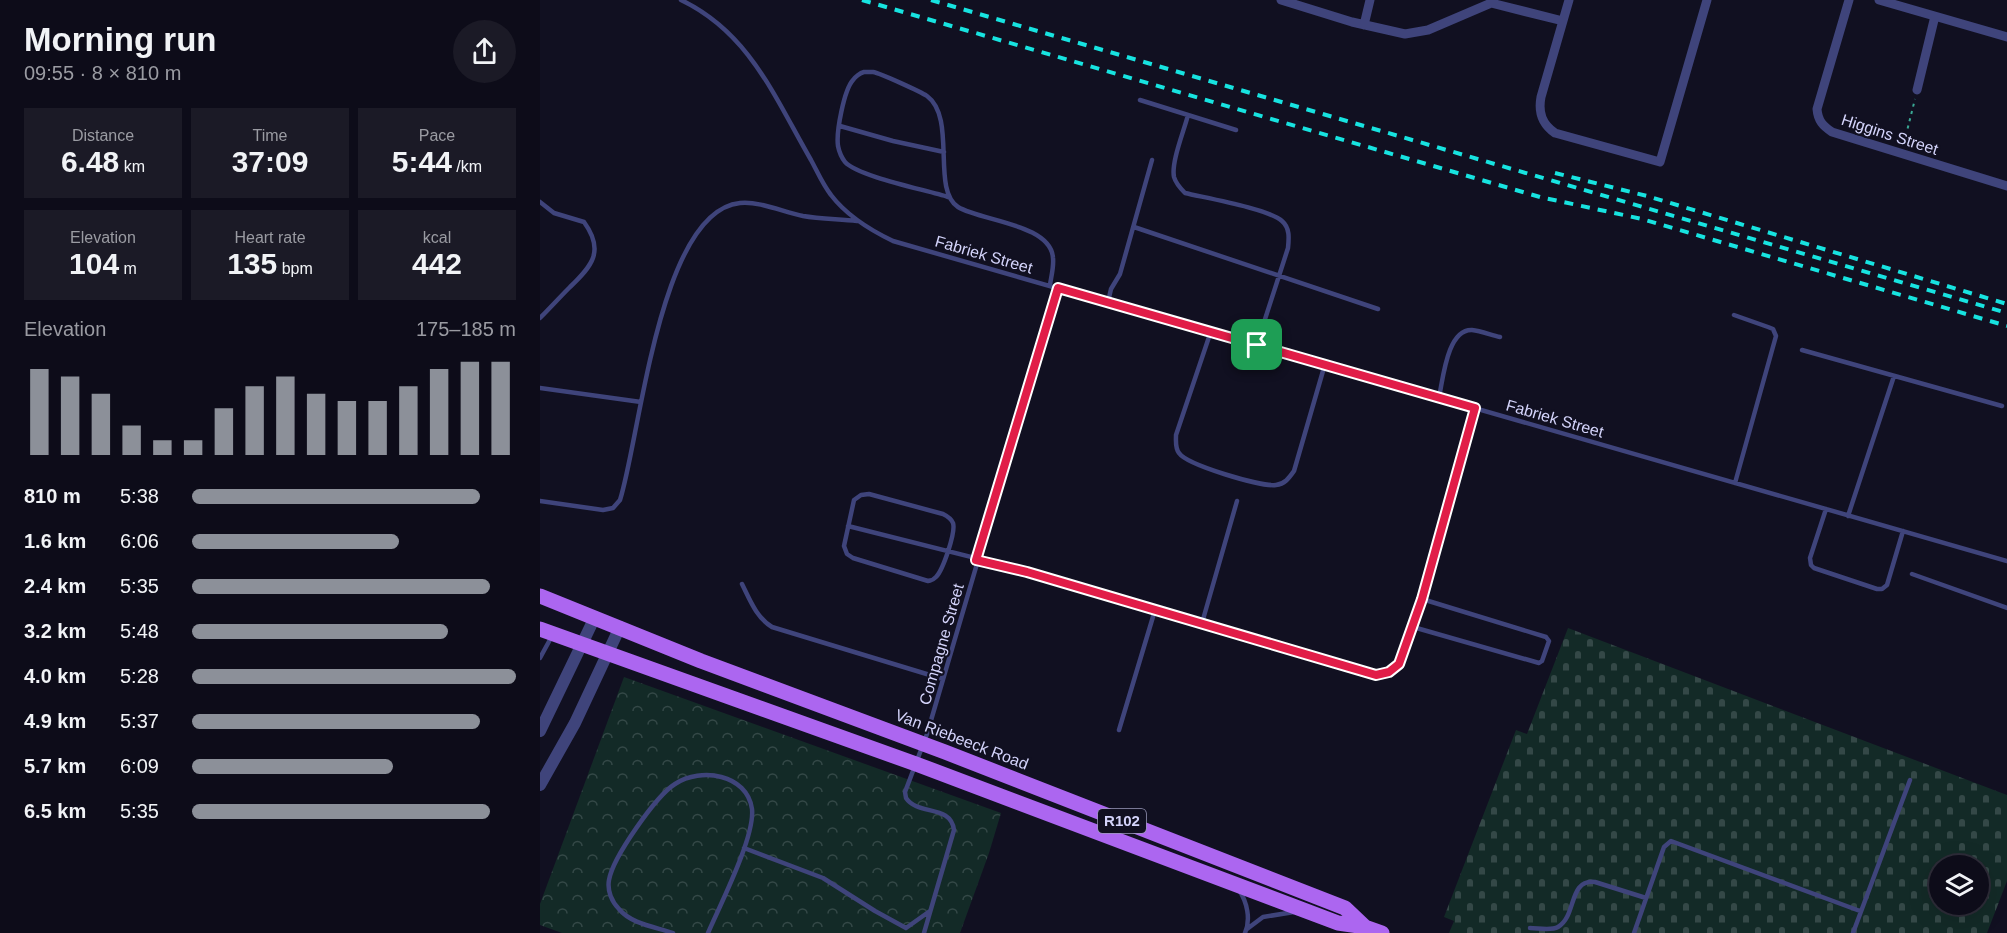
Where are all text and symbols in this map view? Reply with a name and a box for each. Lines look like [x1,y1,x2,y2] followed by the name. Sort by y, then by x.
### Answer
[453,20,516,83] button: share
[24,21,216,58] text: Morning run
[24,62,181,84] text: 09:55 · 8 × 810 m
[1839,111,1941,158] street label: Higgins Street
[72,127,134,144] text: Distance
[253,127,287,144] text: Time
[419,127,455,144] text: Pace
[61,145,119,178] text: 6.48
[232,145,308,178] text: 37:09
[392,145,452,178] text: 5:44
[119,158,145,175] text: km
[452,158,482,175] text: /km
[70,229,136,246] text: Elevation
[234,229,306,246] text: Heart rate
[423,229,451,246] text: kcal
[933,232,1035,277] street label: Fabriek Street
[69,247,119,280] text: 104
[227,247,277,280] text: 135
[412,247,462,280] text: 442
[119,260,137,277] text: m
[277,260,313,277] text: bpm
[24,318,106,340] text: Elevation
[416,318,516,340] text: 175–185 m
[1231,319,1282,370] pin
[1240,328,1273,361] icon: arrive
[1504,396,1606,441] street label: Fabriek Street
[24,485,81,507] text: 810 m
[120,485,159,507] text: 5:38
[24,530,86,552] text: 1.6 km
[120,530,159,552] text: 6:06
[24,575,86,597] text: 2.4 km
[120,575,159,597] text: 5:35
[916,581,967,707] street label: Compagne Street
[24,620,86,642] text: 3.2 km
[120,620,159,642] text: 5:48
[24,665,86,687] text: 4.0 km
[120,665,159,687] text: 5:28
[893,706,1031,773] street label: Van Riebeeck Road
[24,710,86,732] text: 4.9 km
[120,710,159,732] text: 5:37
[24,755,86,777] text: 5.7 km
[120,755,159,777] text: 6:09
[24,800,86,822] text: 6.5 km
[120,800,159,822] text: 5:35
[1098,809,1146,833] road number: R102
[1929,855,1989,915] map controls
[1929,855,1989,915] button: layers

